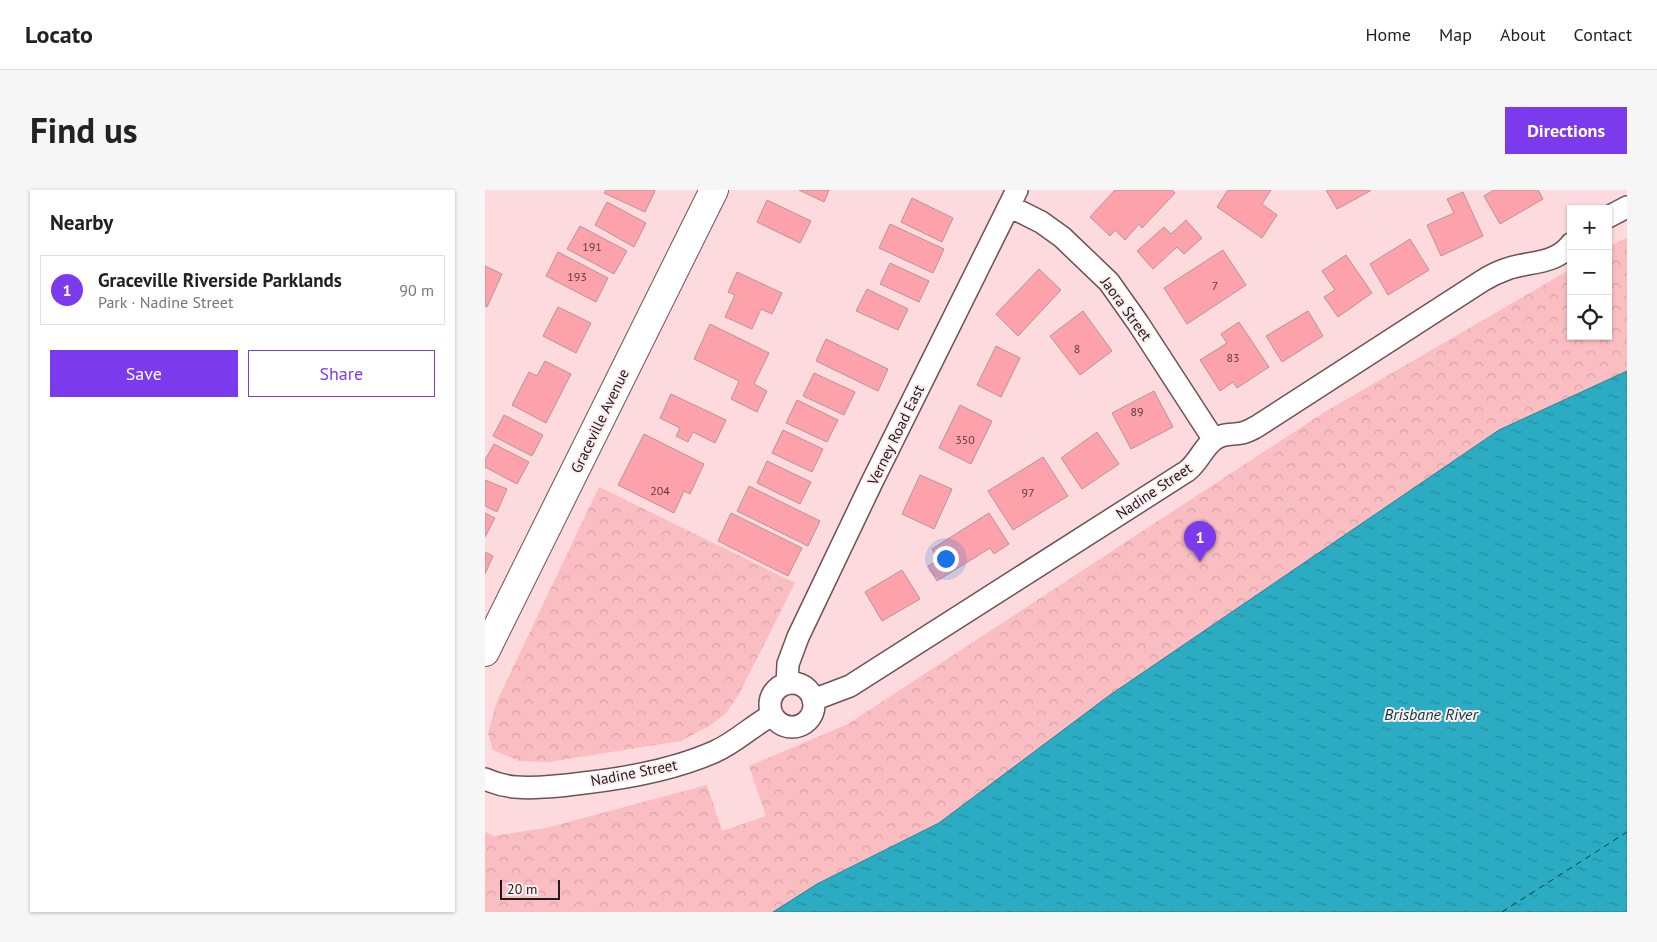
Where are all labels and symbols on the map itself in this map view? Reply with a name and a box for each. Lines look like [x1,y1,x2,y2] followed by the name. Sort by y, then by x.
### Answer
[582,239,602,254] house number: 191
[567,269,587,284] house number: 193
[1096,272,1156,345] street label: Jaora Street
[1212,278,1218,293] house number: 7
[1074,341,1080,356] house number: 8
[1226,350,1240,365] house number: 83
[566,366,633,476] street label: Graceville Avenue
[863,382,928,489] street label: Verney Road East
[1130,404,1144,419] house number: 89
[955,432,975,447] house number: 350
[1112,458,1195,523] street label: Nadine Street
[650,483,670,498] house number: 204
[1021,485,1035,500] house number: 97
[1184,521,1216,562] pin: 1
[933,546,959,572] your location
[1384,704,1479,724] water label: Brisbane River
[589,755,679,790] street label: Nadine Street
[500,877,560,900] scale bar

